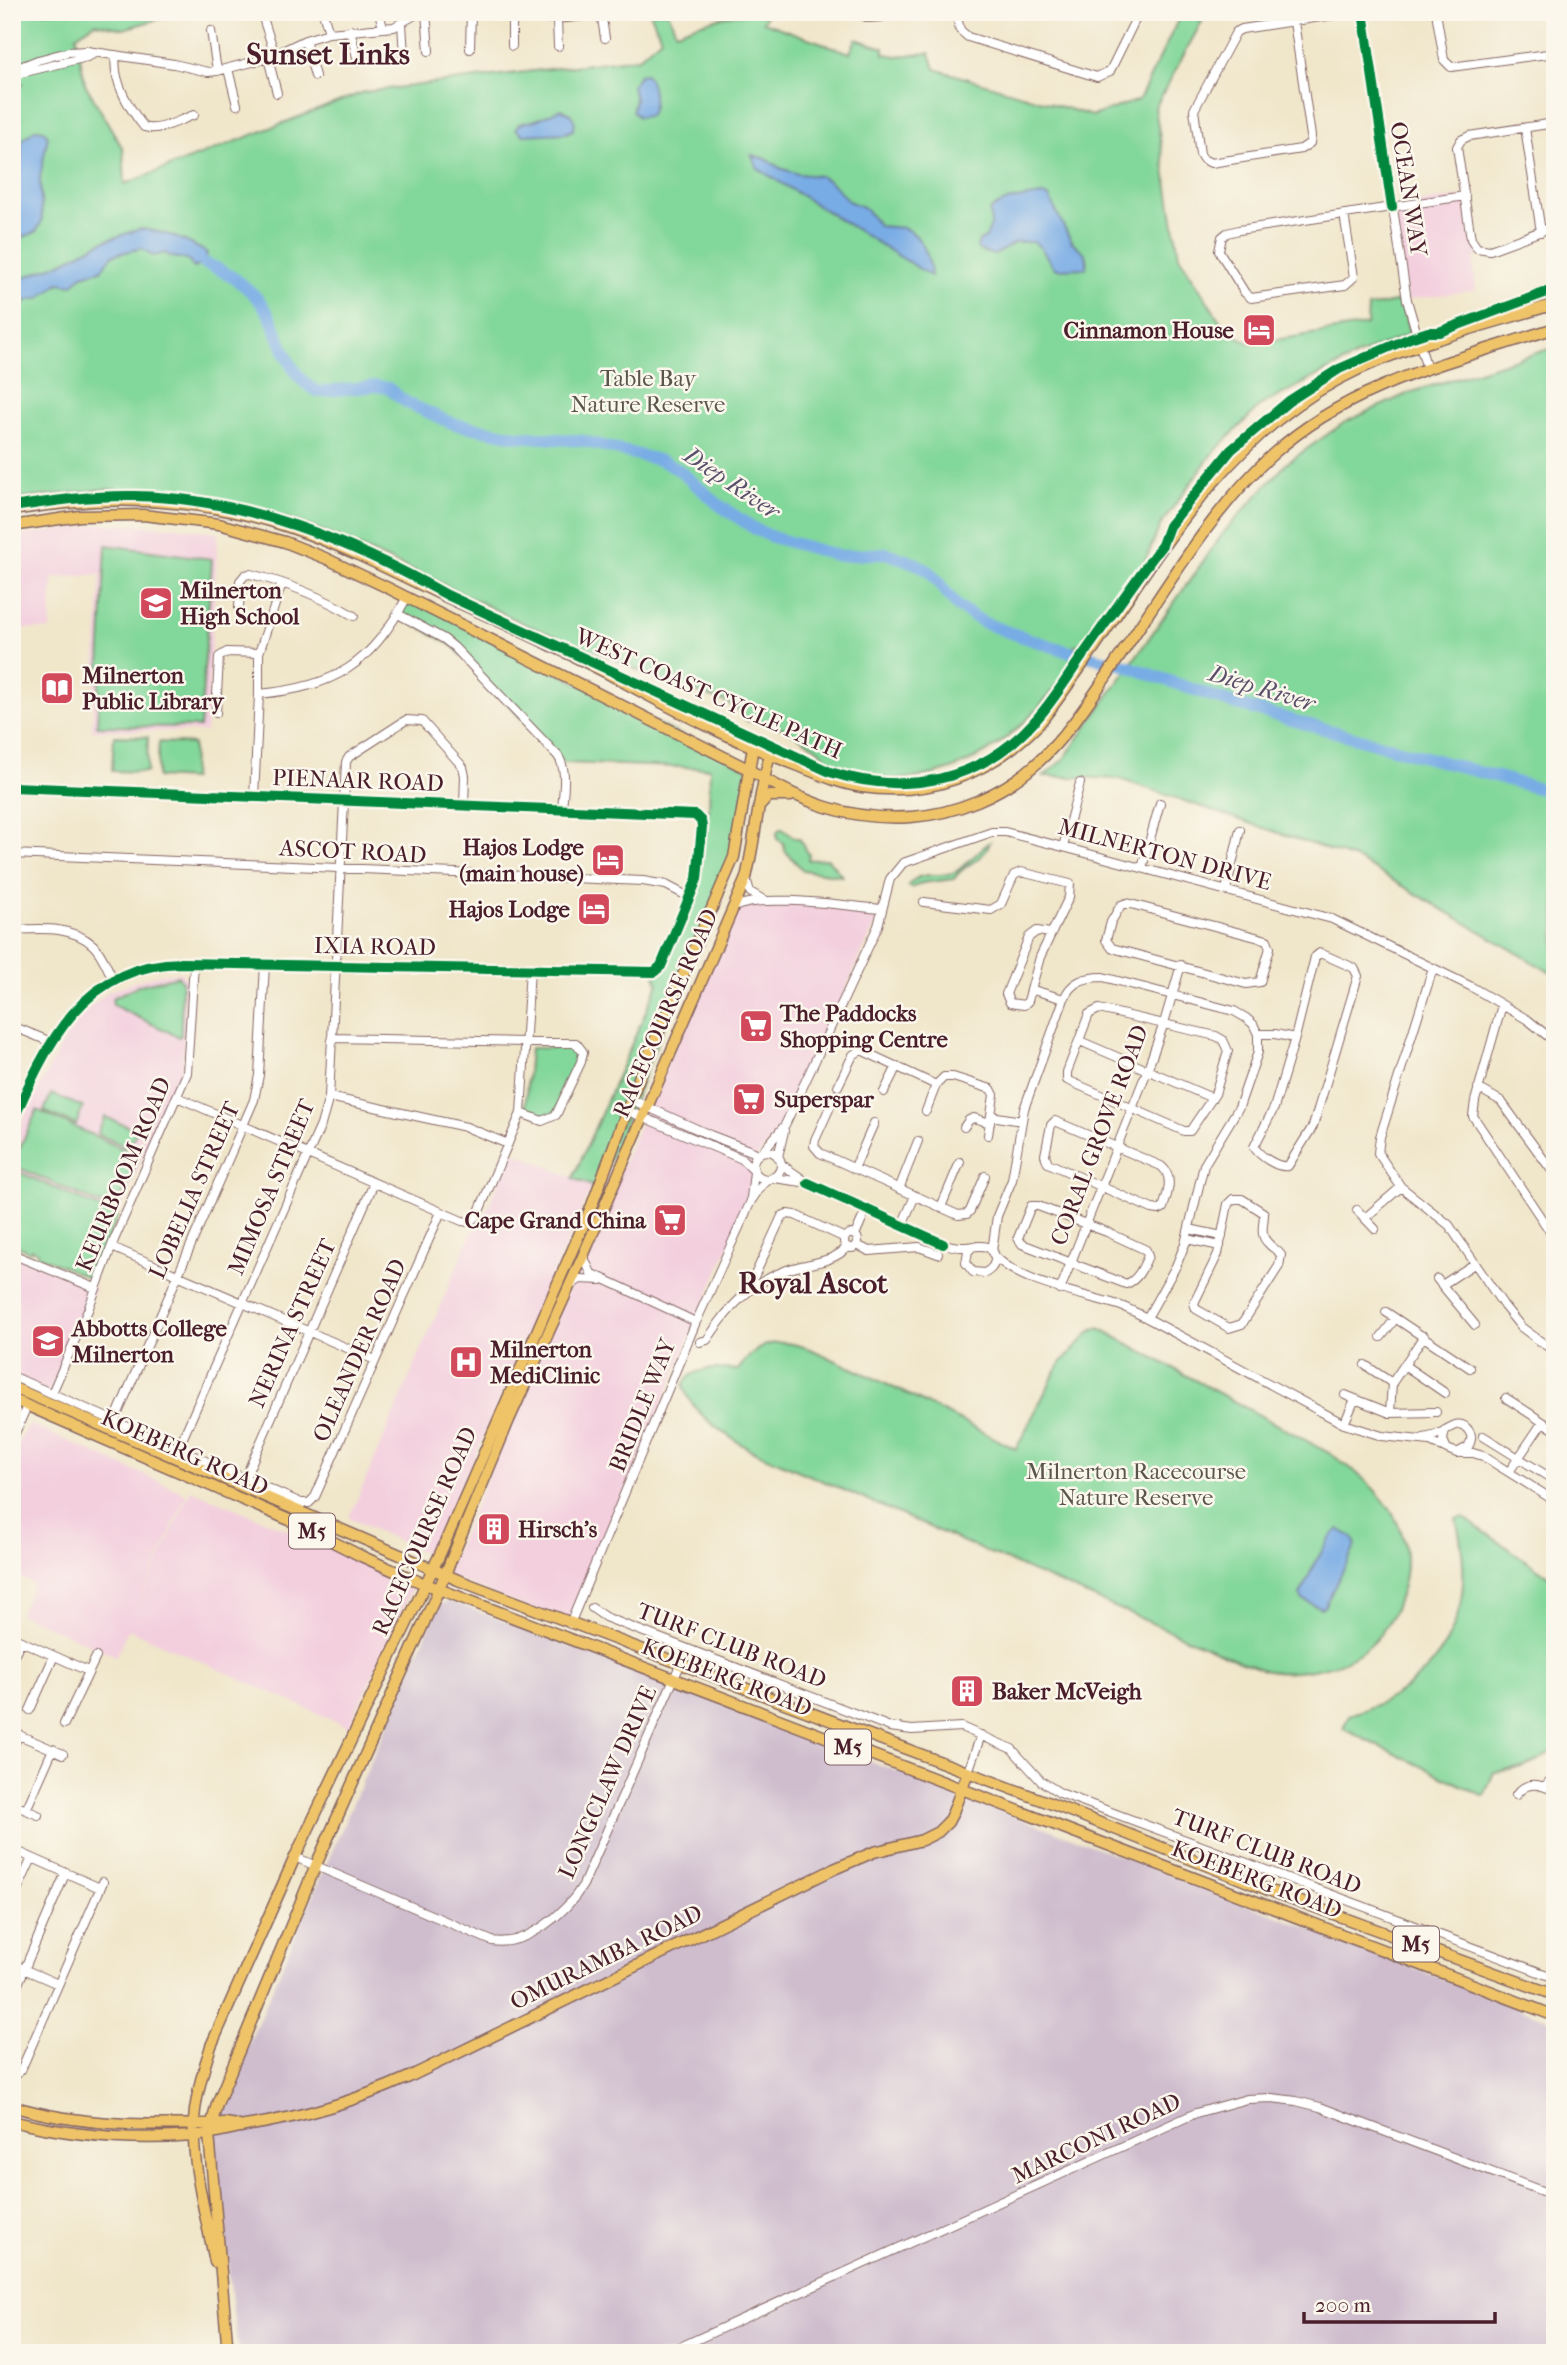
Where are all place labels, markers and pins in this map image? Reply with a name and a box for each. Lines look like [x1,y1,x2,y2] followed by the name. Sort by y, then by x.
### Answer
[1240,311,1278,349] hotel icon: Cinnamon House
[1063,317,1235,344] place label: Cinnamon House
[180,577,300,630] place label: Milnerton High School
[137,584,175,622] school or university icon: Milnerton High School
[82,662,225,715] place label: Milnerton Public Library
[38,669,76,707] library icon: Milnerton Public Library
[459,834,585,887] place label: Hajos Lodge (main house)
[589,841,627,879] hotel icon: Hajos Lodge (main house)
[575,890,613,928] hotel icon: Hajos Lodge
[448,896,571,923] place label: Hajos Lodge
[779,1000,948,1053] place label: The Paddocks Shopping Centre
[737,1007,775,1045] supermarket icon: The Paddocks Shopping Centre
[730,1080,768,1118] supermarket icon: Superspar
[774,1086,875,1113] place label: Superspar
[651,1201,689,1239] supermarket icon: Cape Grand China
[465,1207,647,1234] place label: Cape Grand China
[70,1315,227,1368] place label: Abbotts College Milnerton
[29,1322,67,1360] school or university icon: Abbotts College Milnerton
[490,1336,600,1389] place label: Milnerton MediClinic
[447,1343,485,1381] hospital icon: Milnerton MediClinic
[475,1510,513,1548] building icon: Hirsch's
[518,1516,598,1543] place label: Hirsch's
[948,1672,986,1710] building icon: Baker McVeigh
[992,1678,1143,1705] place label: Baker McVeigh

